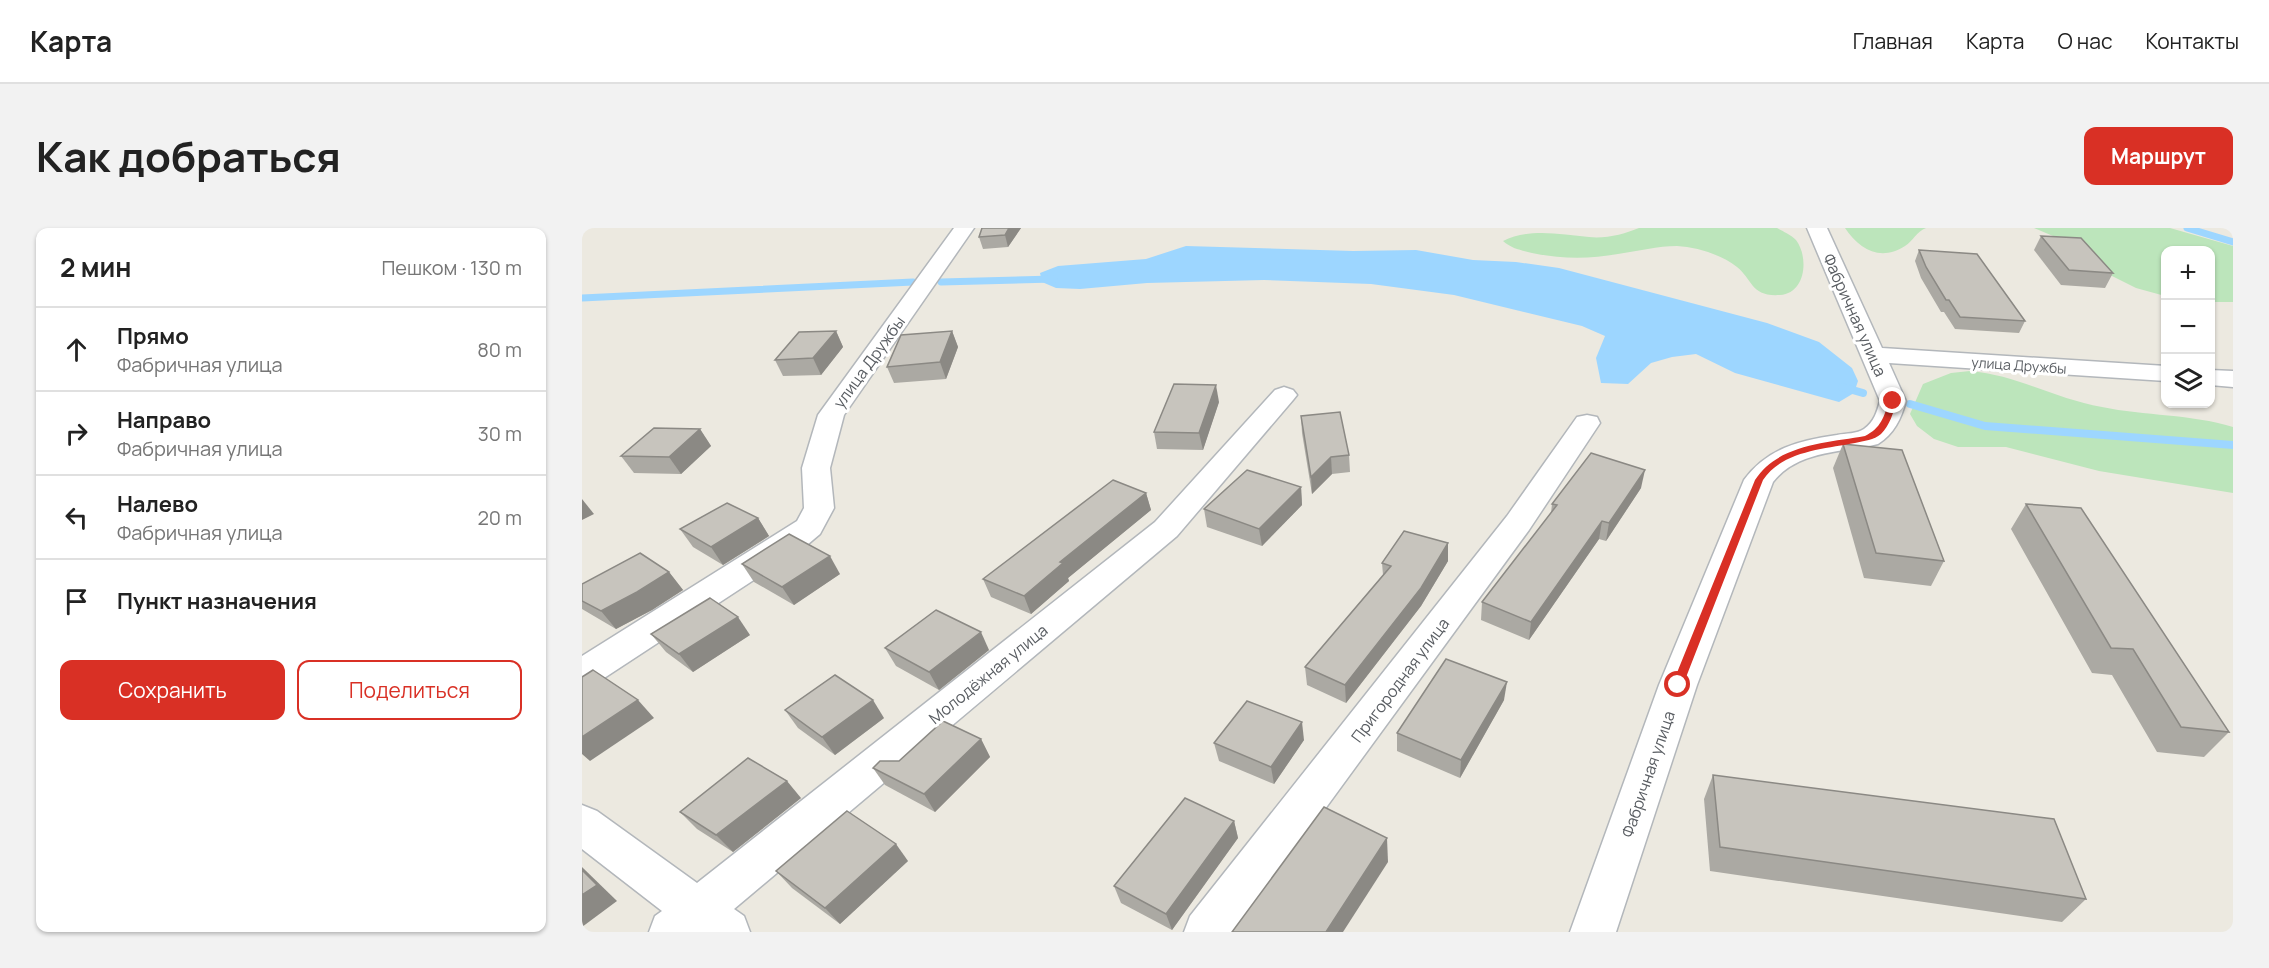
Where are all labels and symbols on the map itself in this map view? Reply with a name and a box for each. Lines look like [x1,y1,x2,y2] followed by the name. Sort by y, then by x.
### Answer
[1818,250,1892,380] street label: Фабричная улица
[828,311,910,413] street label: улица Дружбы
[1971,352,2067,378] street label: улица Дружбы
[1879,387,1905,413] route end
[1346,613,1454,747] street label: Пригородная улица
[924,619,1052,729] street label: Молодёжная улица
[1664,671,1690,697] route start
[1616,708,1680,840] street label: Фабричная улица

